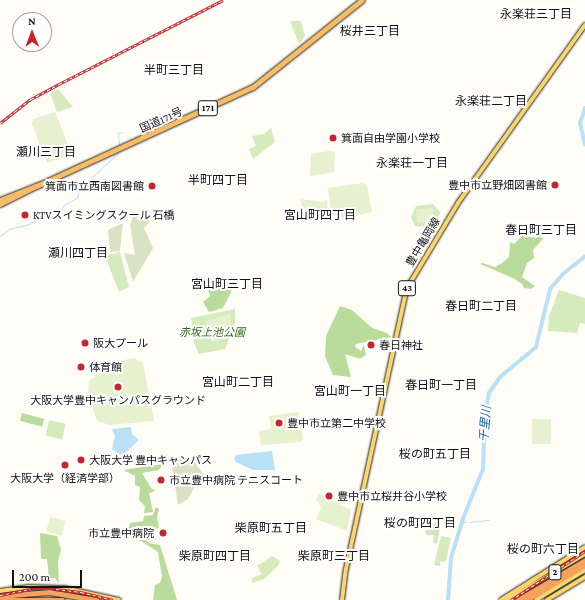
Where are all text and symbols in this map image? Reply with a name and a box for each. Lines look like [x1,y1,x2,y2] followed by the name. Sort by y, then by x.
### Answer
[500,8,572,22] district label: 永楽荘三丁目
[12,12,52,52] north arrow
[28,15,36,27] text: N
[340,25,400,39] district label: 桜井三丁目
[144,64,204,78] district label: 半町三丁目
[455,95,527,109] district label: 永楽荘二丁目
[197,100,219,116] road number: 171
[138,105,184,135] street label: 国道171号
[341,131,440,145] place label: 箕面自由学園小学校
[328,133,338,143] marker: 箕面自由学園小学校
[16,146,76,160] district label: 瀬川三丁目
[376,157,448,171] district label: 永楽荘一丁目
[188,174,248,188] district label: 半町四丁目
[448,178,547,192] place label: 豊中市立野畑図書館
[45,179,144,193] place label: 箕面市立西南図書館
[550,180,560,190] marker: 豊中市立野畑図書館
[147,181,157,191] marker: 箕面市立西南図書館
[33,208,175,222] place label: KTVスイミングスクール 石橋
[284,209,356,223] district label: 宮山町四丁目
[20,210,30,220] marker: KTVスイミングスクール 石橋
[403,215,443,269] street label: 豊中亀岡線
[505,224,577,238] district label: 春日町三丁目
[48,247,108,261] district label: 瀬川四丁目
[191,278,263,292] district label: 宮山町三丁目
[397,280,417,296] road number: 43
[445,300,517,314] district label: 春日町二丁目
[179,325,245,339] park label: 赤坂上池公園
[93,336,148,350] place label: 阪大プール
[80,338,90,348] marker: 阪大プール
[379,338,423,352] place label: 春日神社
[366,340,376,350] marker: 春日神社
[89,360,122,374] place label: 体育館
[76,362,86,372] marker: 体育館
[202,376,274,390] district label: 宮山町二丁目
[405,379,477,393] district label: 春日町一丁目
[113,382,123,392] marker: 大阪大学豊中キャンパスグラウンド
[314,385,386,399] district label: 宮山町一丁目
[30,393,206,407] place label: 大阪大学豊中キャンパスグラウンド
[477,405,495,443] water label: 千里川
[287,416,386,430] place label: 豊中市立第二中学校
[274,418,284,428] marker: 豊中市立第二中学校
[399,448,471,462] district label: 桜の町五丁目
[89,453,212,467] place label: 大阪大学 豊中キャンパス
[76,455,86,465] marker: 大阪大学 豊中キャンパス
[60,460,70,470] marker: 大阪大学（経済学部）
[10,471,120,485] place label: 大阪大学（経済学部）
[169,473,303,487] place label: 市立豊中病院 テニスコート
[156,475,166,485] marker: 市立豊中病院 テニスコート
[337,489,447,503] place label: 豊中市立桜井谷小学校
[324,491,334,501] marker: 豊中市立桜井谷小学校
[384,517,456,531] district label: 桜の町四丁目
[235,522,307,536] district label: 柴原町五丁目
[88,526,154,540] place label: 市立豊中病院
[157,527,169,539] marker: 市立豊中病院
[507,543,579,557] district label: 桜の町六丁目
[179,550,251,564] district label: 柴原町四丁目
[298,550,370,564] district label: 柴原町三丁目
[14,562,84,588] scale bar
[548,564,562,580] road number: 2
[19,570,50,584] text: 200 m

